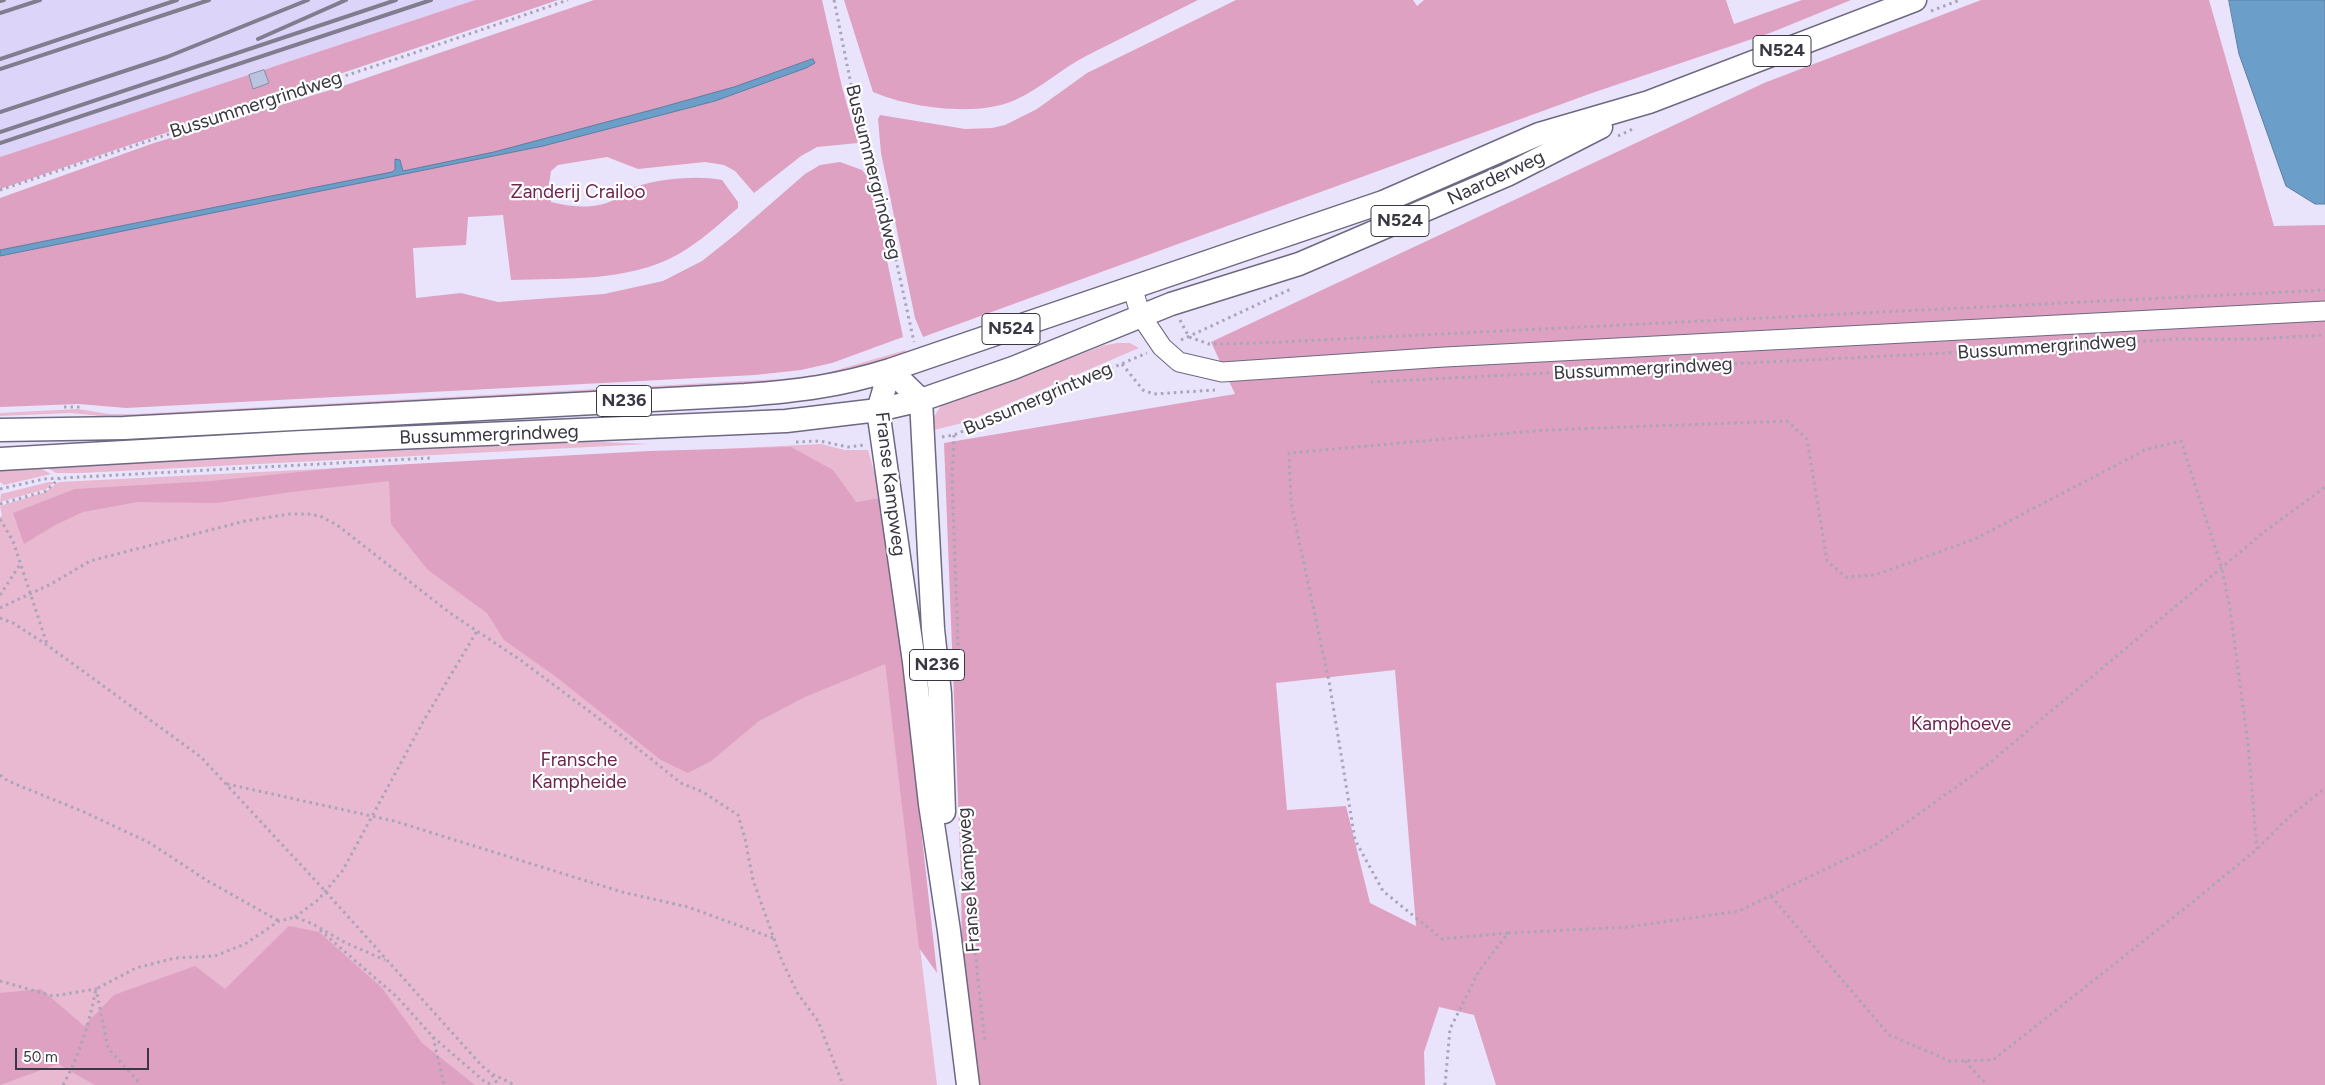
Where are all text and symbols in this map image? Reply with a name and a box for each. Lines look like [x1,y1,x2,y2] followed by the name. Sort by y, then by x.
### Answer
[1753,36,1811,66] road number: N524
[167,66,345,144] street label: Bussummergrindweg
[840,82,906,262] street label: Bussummergrindweg
[1444,146,1548,210] street label: Naarderweg
[510,181,646,203] park label: Zanderij Crailoo
[1371,206,1429,237] road number: N524
[982,314,1040,344] road number: N524
[1957,329,2137,365] street label: Bussummergrindweg
[1553,353,1733,385] street label: Bussummergrindweg
[960,357,1116,441] street label: Bussumergrintweg
[596,386,652,416] road number: N236
[870,411,910,557] street label: Franse Kampweg
[399,420,579,450] street label: Bussummergrindweg
[910,650,964,680] road number: N236
[1911,713,2011,735] park label: Kamphoeve
[531,749,627,793] park label: Fransche Kampheide
[953,807,985,953] street label: Franse Kampweg
[18,1038,151,1070] scale bar
[23,1048,58,1066] text: 50 m

